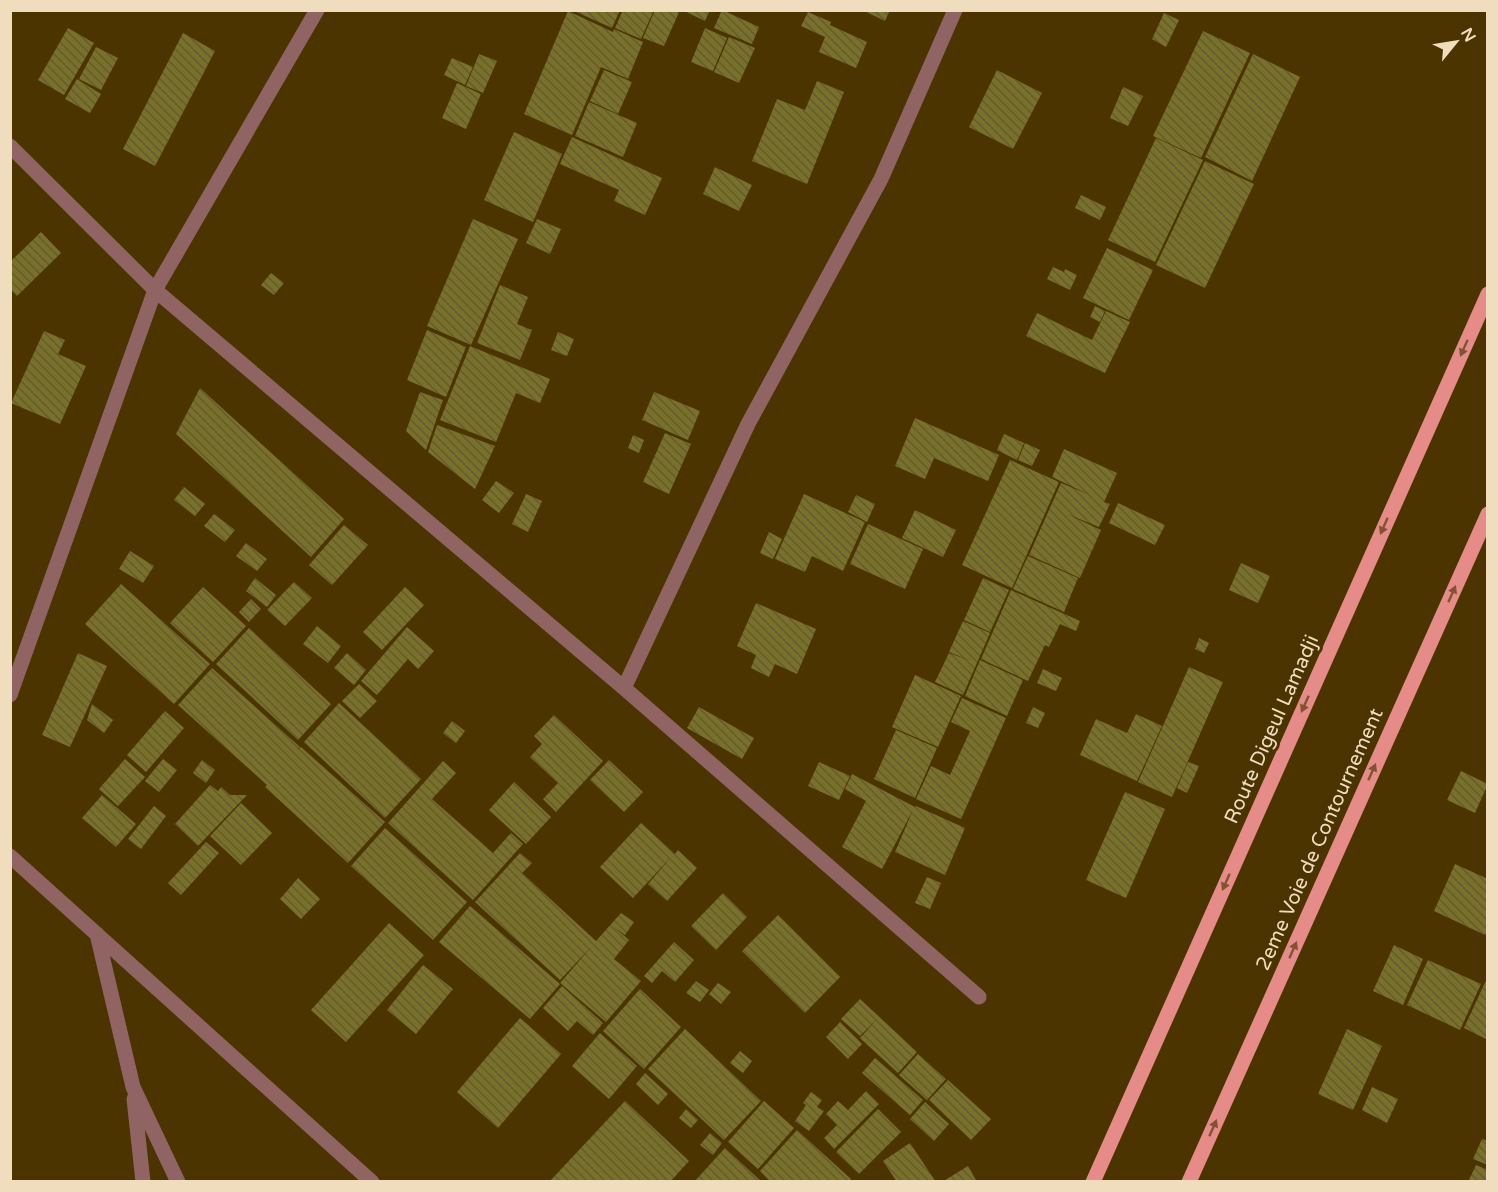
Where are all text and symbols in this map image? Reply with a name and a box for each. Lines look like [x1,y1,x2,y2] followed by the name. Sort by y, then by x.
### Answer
[1426,12,1486,72] north arrow
[1456,24,1480,46] text: N
[1459,339,1468,356] one-way arrow
[1379,517,1389,535] one-way arrow
[1447,585,1457,603] one-way arrow
[1220,631,1324,827] street label: Route Digeul Lamadji
[1300,696,1310,714] one-way arrow
[1251,704,1389,974] street label: 2eme Voie de Contournement
[1368,763,1377,781] one-way arrow
[1221,874,1231,892] one-way arrow
[1288,941,1298,959] one-way arrow
[1208,1119,1218,1137] one-way arrow

